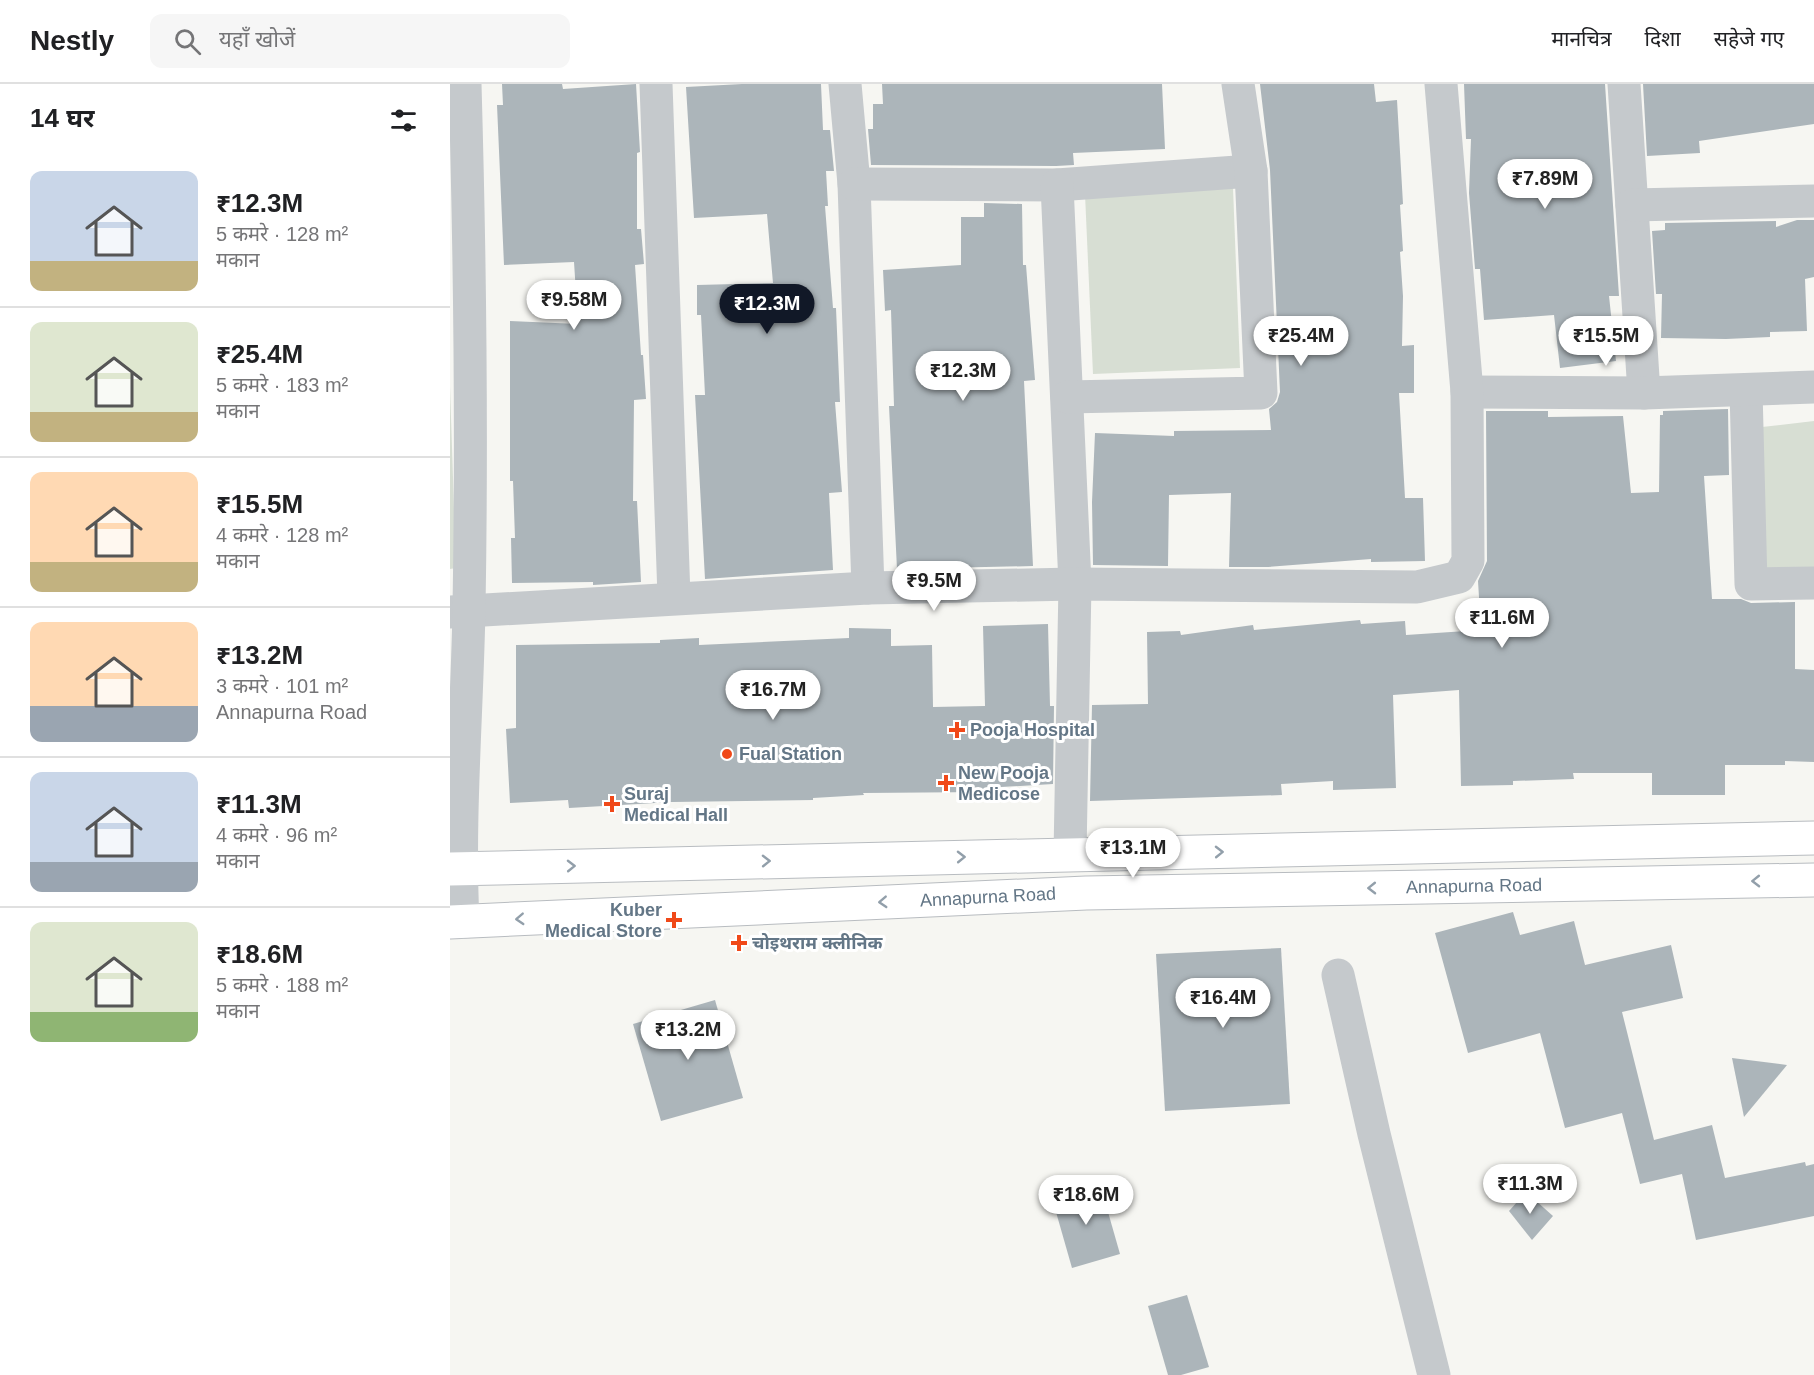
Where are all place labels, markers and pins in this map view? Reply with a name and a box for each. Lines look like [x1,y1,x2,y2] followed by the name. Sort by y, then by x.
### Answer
[1496,159,1594,210] pin: ₹7.89M
[525,280,623,331] pin: ₹9.58M
[718,284,816,335] pin: ₹12.3M
[1252,316,1350,367] pin: ₹25.4M
[1557,316,1655,367] pin: ₹15.5M
[914,351,1012,402] pin: ₹12.3M
[892,561,976,612] pin: ₹9.5M
[1453,598,1551,649] pin: ₹11.6M
[724,670,822,721] pin: ₹16.7M
[970,720,1095,740] place label: Pooja Hospital
[948,721,966,739] marker: Pooja Hospital
[739,744,842,764] place label: Fual Station
[720,747,734,761] marker: Fual Station
[958,763,1050,804] place label: New Pooja Medicose
[939,776,953,790] marker: New Pooja Medicose
[624,784,728,825] place label: Suraj Medical Hall
[605,797,619,811] marker: Suraj Medical Hall
[1084,828,1182,879] pin: ₹13.1M
[545,900,662,941] place label: Kuber Medical Store
[667,913,681,927] marker: Kuber Medical Store
[752,933,884,953] place label: चोइथराम क्लीनिक
[730,934,748,952] marker: चोइथराम क्लीनिक
[1174,978,1272,1029] pin: ₹16.4M
[639,1010,737,1061] pin: ₹13.2M
[1481,1164,1579,1215] pin: ₹11.3M
[1037,1175,1135,1226] pin: ₹18.6M

